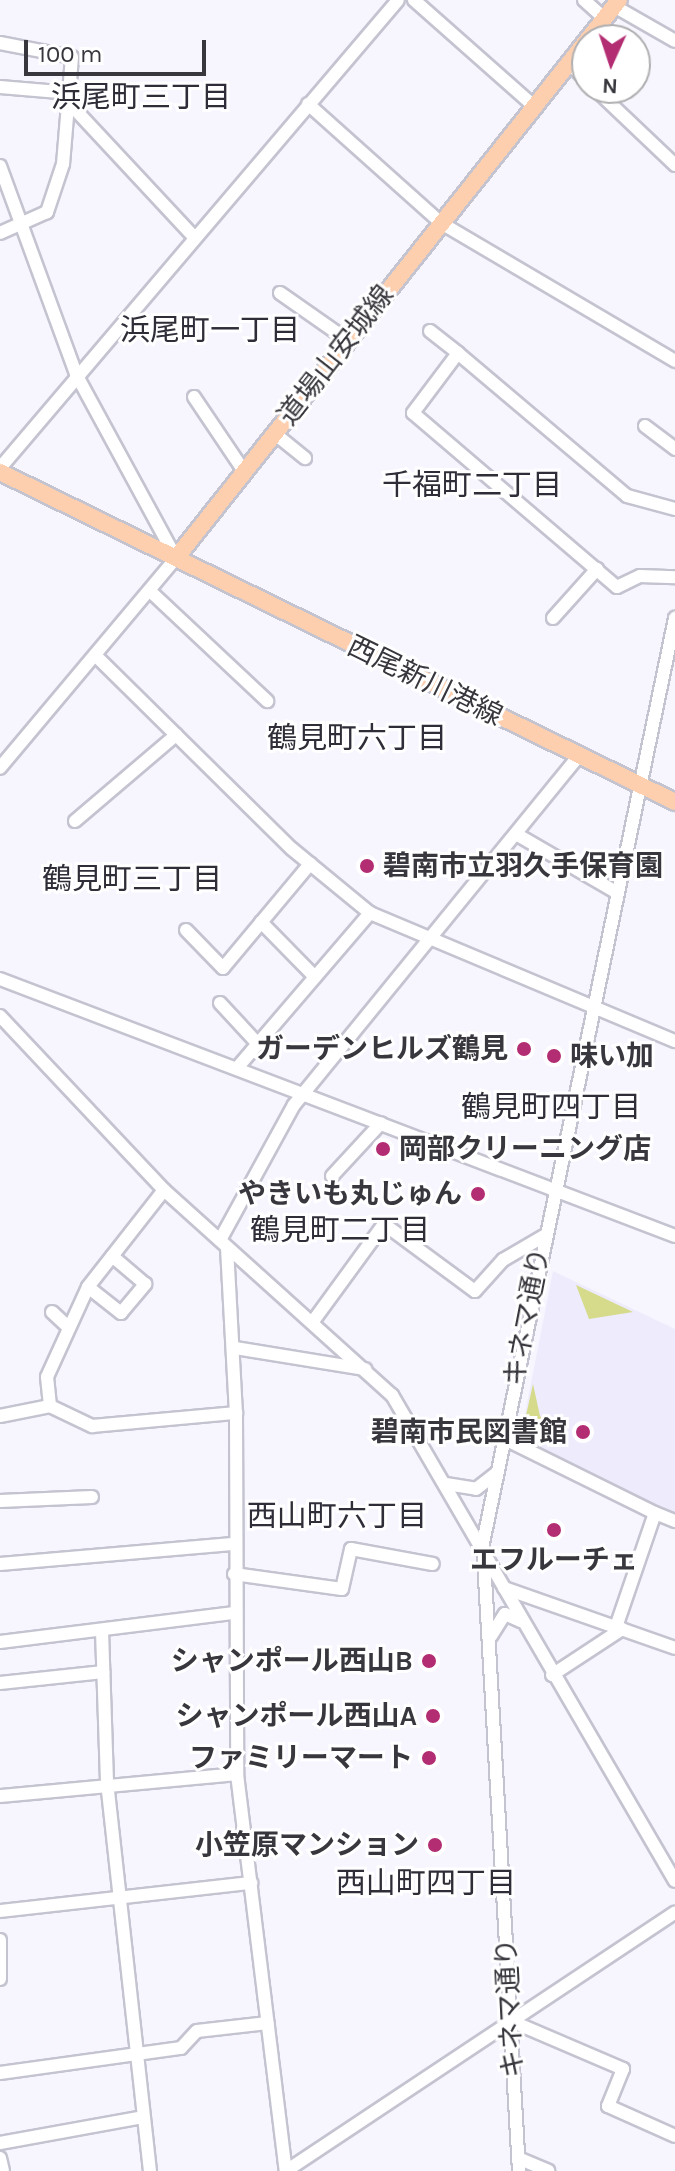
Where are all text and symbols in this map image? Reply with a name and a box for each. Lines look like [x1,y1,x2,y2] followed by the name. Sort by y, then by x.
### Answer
[28,24,210,74] scale bar
[571,24,651,104] north arrow
[38,40,103,68] text: 100 m
[601,73,618,99] text: N
[51,79,231,115] district label: 浜尾町三丁目
[271,278,401,432] street label: 道場山安城線
[120,312,300,348] district label: 浜尾町一丁目
[382,467,562,503] district label: 千福町二丁目
[342,629,508,733] street label: 西尾新川港線
[267,720,447,756] district label: 鶴見町六丁目
[383,849,663,883] place label: 碧南市立羽久手保育園
[358,857,376,875] marker: 碧南市立羽久手保育園
[42,861,222,897] district label: 鶴見町三丁目
[256,1032,508,1066] place label: ガーデンヒルズ鶴見
[570,1039,654,1073] place label: 味い加
[515,1040,533,1058] marker: ガーデンヒルズ鶴見
[545,1047,563,1065] marker: 味い加
[461,1089,641,1125] district label: 鶴見町四丁目
[399,1132,651,1166] place label: 岡部クリーニング店
[374,1140,392,1158] marker: 岡部クリーニング店
[238,1177,462,1211] place label: やきいも丸じゅん
[469,1185,487,1203] marker: やきいも丸じゅん
[250,1212,430,1248] district label: 鶴見町二丁目
[497,1245,557,1389] street label: キネマ通り
[371,1415,567,1449] place label: 碧南市民図書館
[574,1423,592,1441] marker: 碧南市民図書館
[247,1498,427,1534] district label: 西山町六丁目
[545,1521,563,1539] marker: エフルーチェ
[470,1543,638,1577] place label: エフルーチェ
[171,1644,413,1678] place label: シャンポール西山B
[420,1652,438,1670] marker: シャンポール西山B
[175,1699,417,1733] place label: シャンポール西山A
[424,1707,442,1725] marker: シャンポール西山A
[189,1741,413,1775] place label: ファミリーマート
[420,1749,438,1767] marker: ファミリーマート
[195,1828,419,1862] place label: 小笠原マンション
[426,1836,444,1854] marker: 小笠原マンション
[336,1865,516,1901] district label: 西山町四丁目
[490,1937,530,2079] street label: キネマ通り

